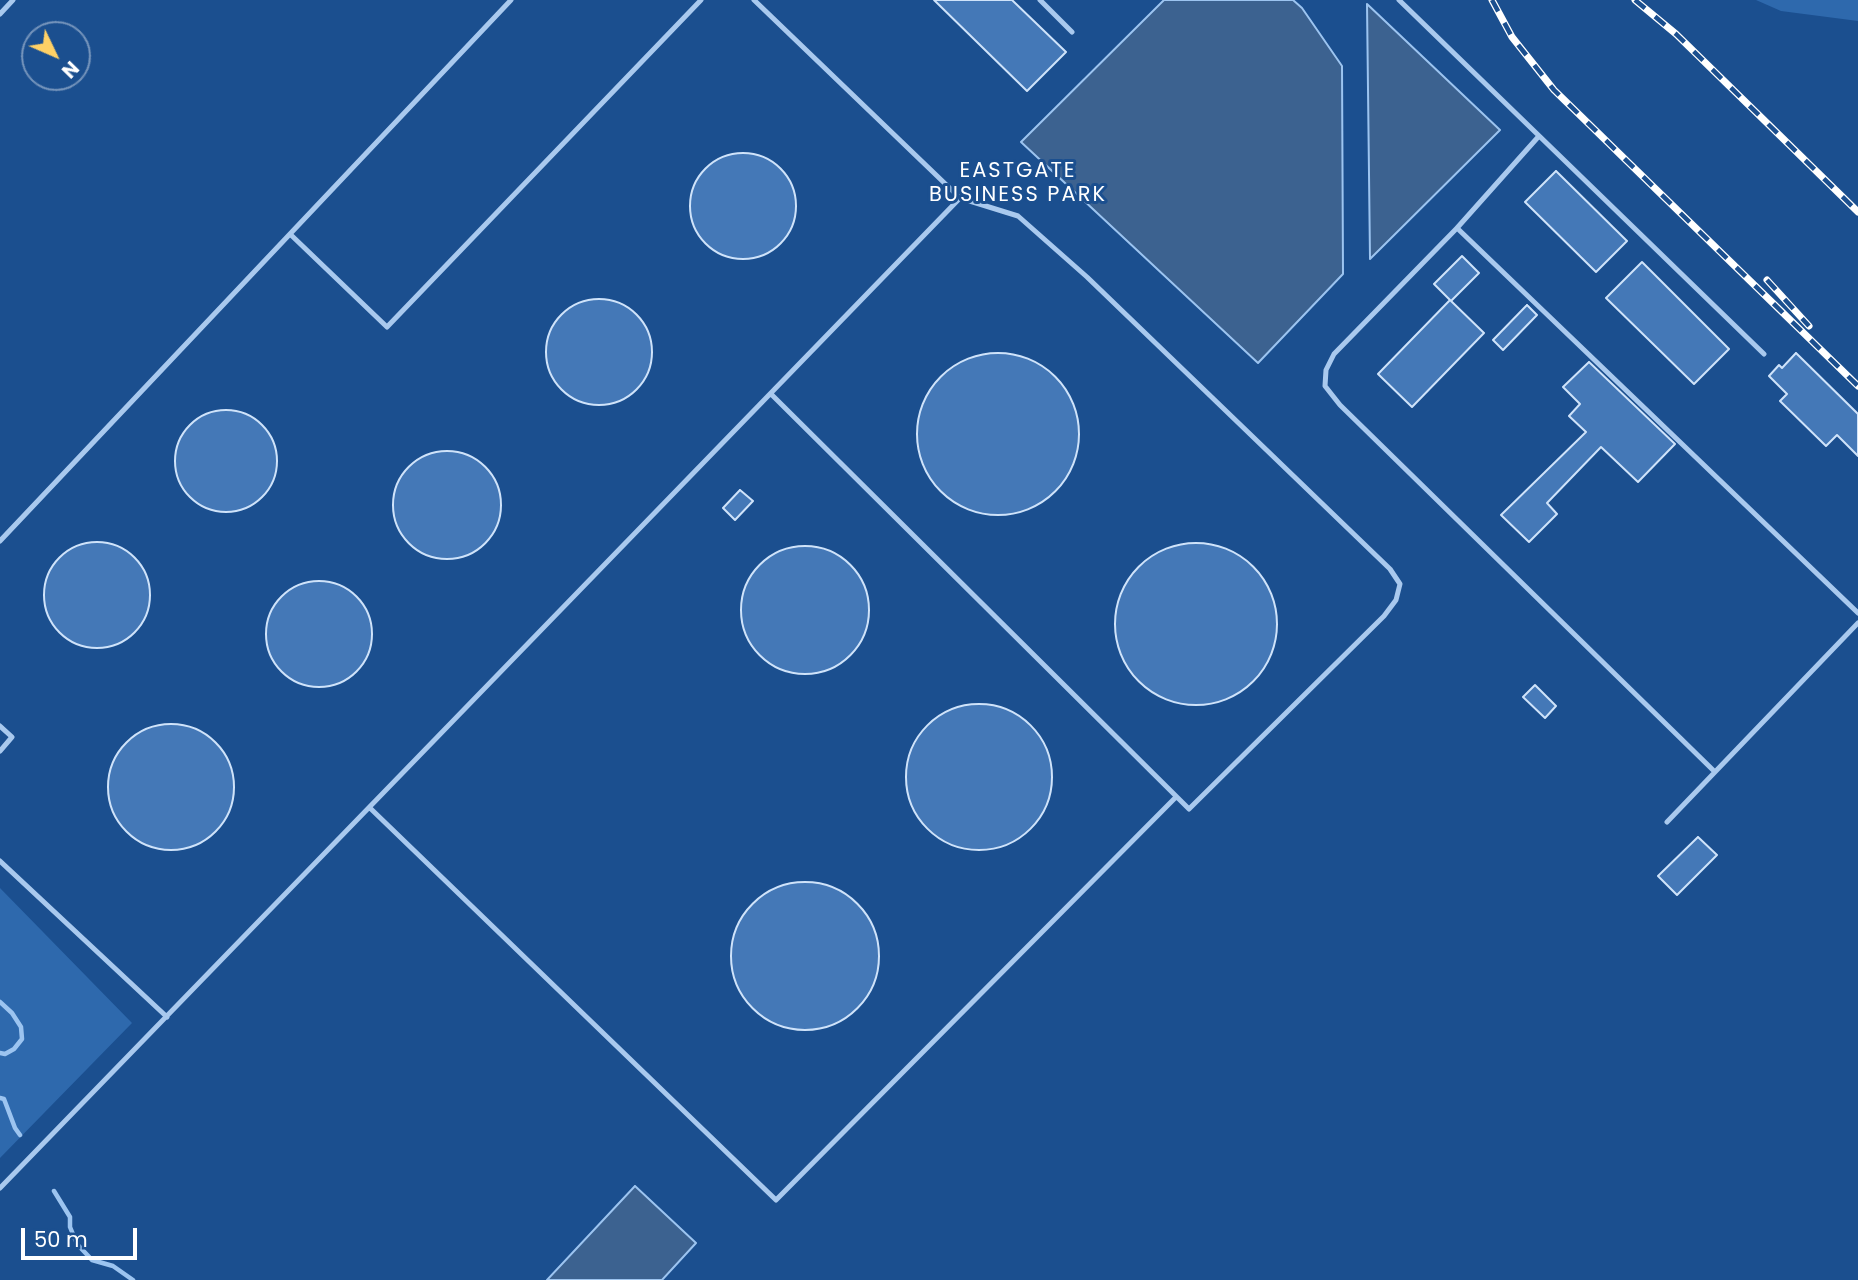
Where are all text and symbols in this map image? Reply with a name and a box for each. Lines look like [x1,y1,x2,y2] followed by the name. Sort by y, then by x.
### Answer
[21,21,91,91] north arrow
[55,55,85,84] text: N
[931,159,1105,209] district label: EASTGATE BUSINESS PARK
[24,1214,140,1258] scale bar
[34,1225,88,1254] text: 50 m

